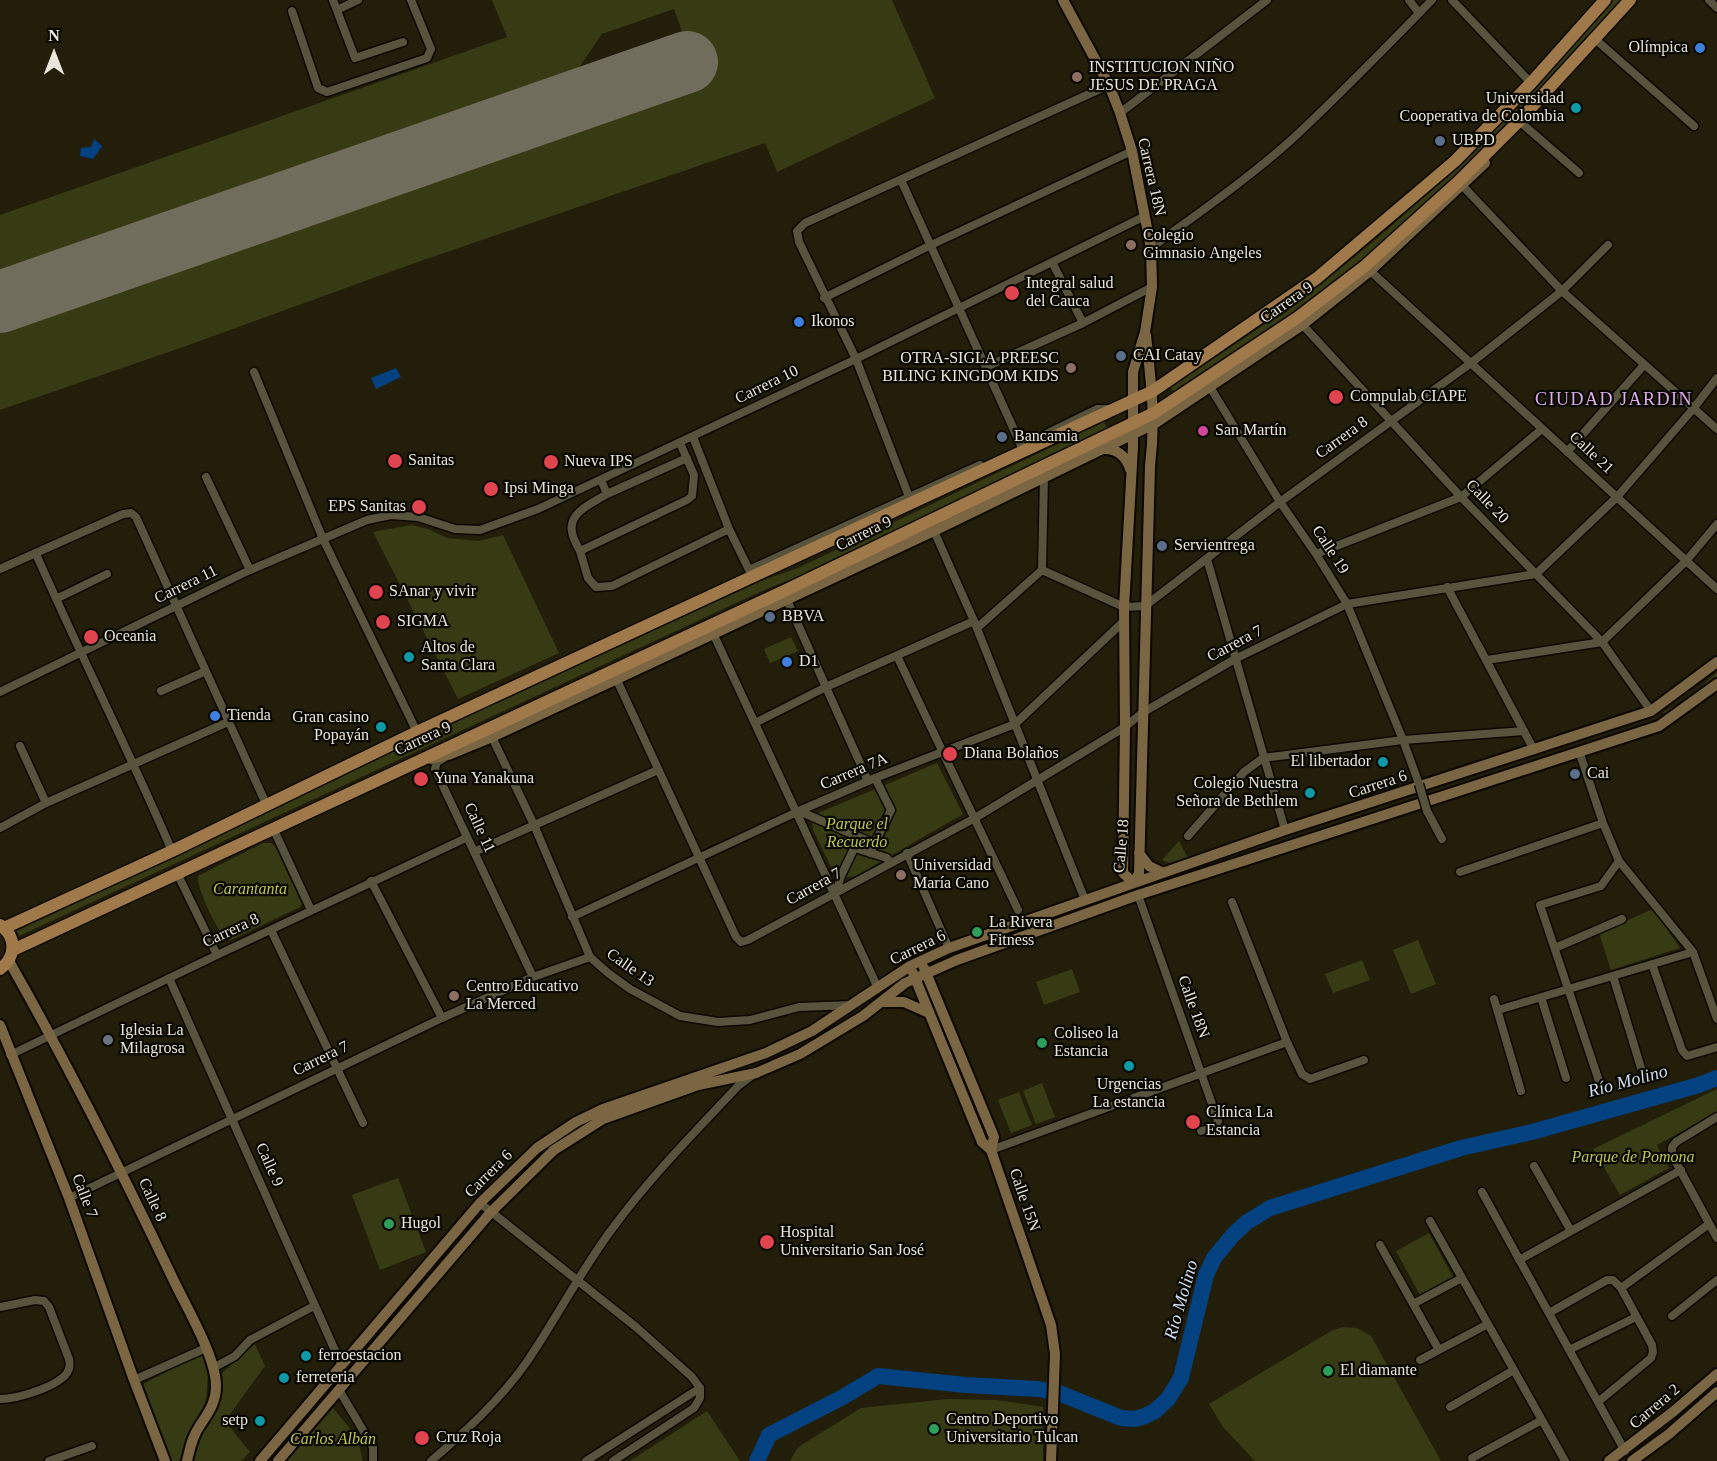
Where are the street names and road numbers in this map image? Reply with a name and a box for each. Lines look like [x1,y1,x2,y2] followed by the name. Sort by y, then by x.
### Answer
[1133,136,1169,218] street label: Carrera 18N
[1257,278,1317,328] street label: Carrera 9
[732,361,802,409] street label: Carrera 10
[1312,413,1372,463] street label: Carrera 8
[1565,428,1617,478] street label: Calle 21
[1461,476,1513,528] street label: Calle 20
[833,512,895,556] street label: Carrera 9
[1307,522,1353,578] street label: Calle 19
[152,562,220,608] street label: Carrera 11
[1204,621,1266,667] street label: Carrera 7
[392,718,454,760] street label: Carrera 9
[817,749,891,795] street label: Carrera 7A
[1347,767,1409,803] street label: Carrera 6
[459,800,499,856] street label: Calle 11
[1110,818,1134,874] street label: Calle 18
[783,864,845,910] street label: Carrera 7
[200,910,262,952] street label: Carrera 8
[887,926,949,970] street label: Carrera 6
[602,945,658,991] street label: Calle 13
[1173,973,1213,1041] street label: Calle 18N
[290,1037,352,1081] street label: Carrera 7
[251,1140,287,1190] street label: Calle 9
[461,1146,517,1202] street label: Carrera 6
[1004,1166,1044,1234] street label: Calle 15N
[67,1171,101,1221] street label: Calle 7
[134,1175,170,1225] street label: Calle 8
[1626,1380,1684,1434] street label: Carrera 2

